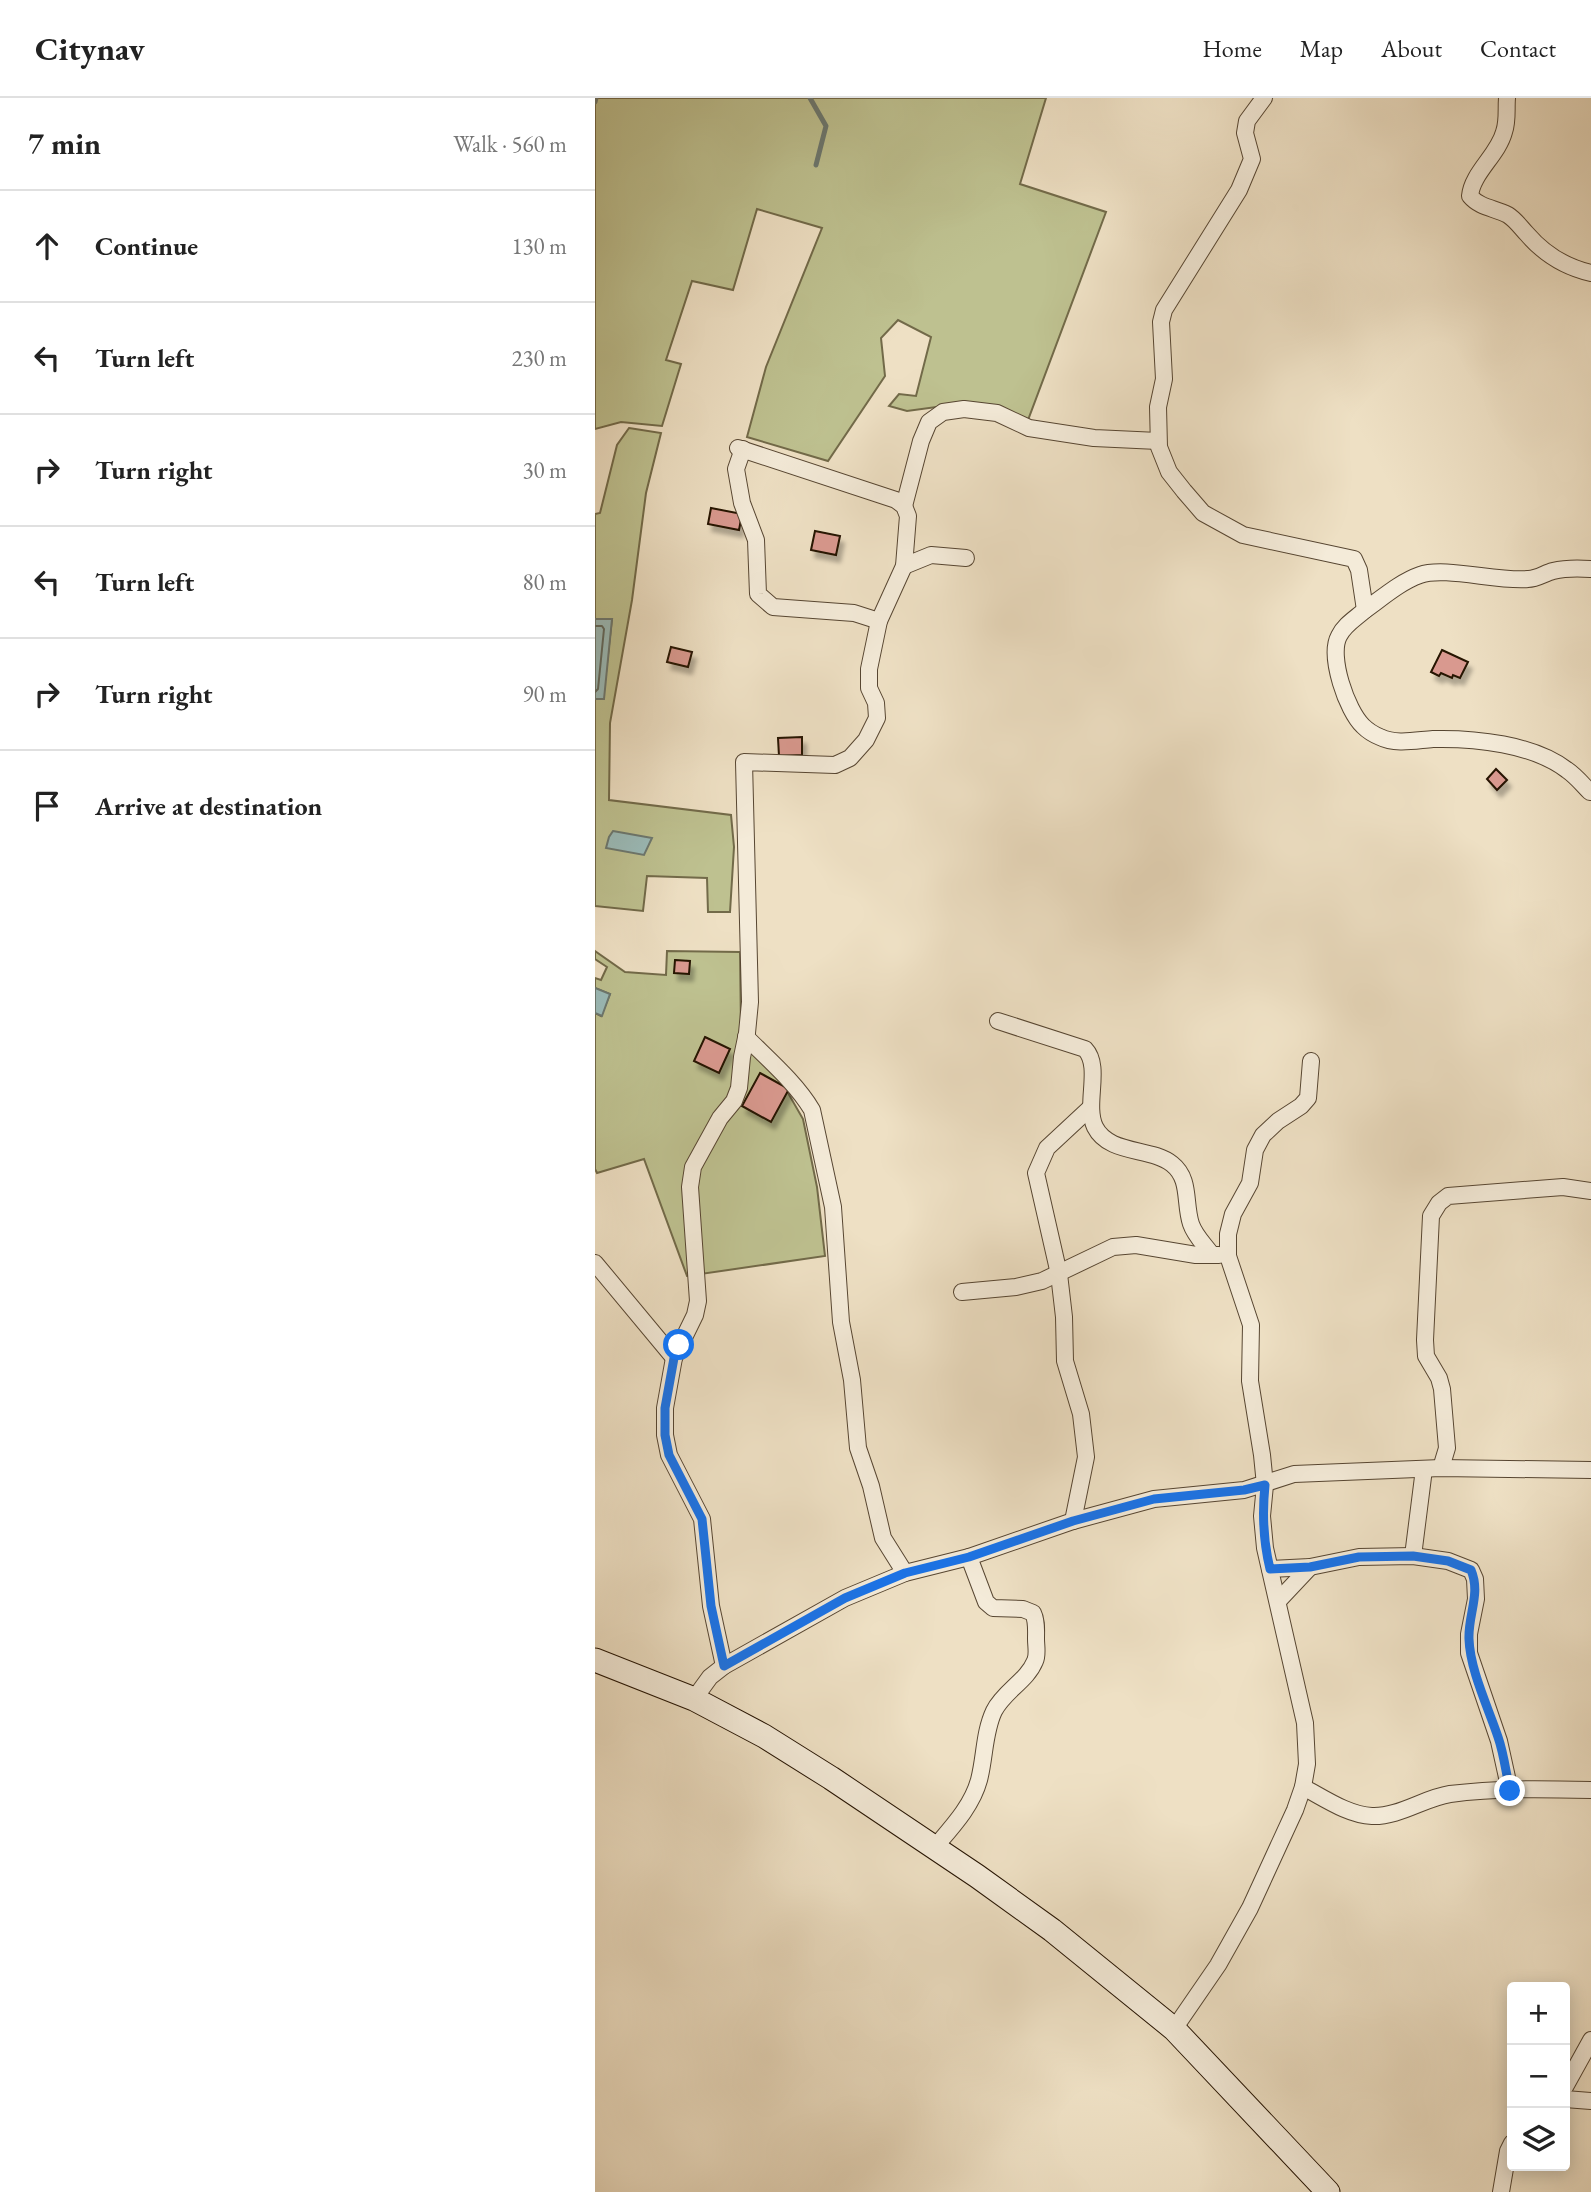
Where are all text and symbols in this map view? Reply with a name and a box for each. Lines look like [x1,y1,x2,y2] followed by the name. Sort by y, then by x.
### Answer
[35,27,145,70] text: Citynav
[1202,33,1262,64] text: Home
[1300,33,1343,64] text: Map
[1381,33,1442,64] text: About
[1480,33,1556,64] text: Contact
[28,124,101,163] text: 7 min
[453,129,567,159] text: Walk · 560 m
[28,227,66,265] icon: ahead
[95,229,198,263] text: Continue
[511,231,567,261] text: 130 m
[28,339,66,377] icon: left
[95,341,194,375] text: Turn left
[511,343,567,373] text: 230 m
[28,451,66,489] icon: right
[95,453,213,487] text: Turn right
[522,455,567,485] text: 30 m
[28,563,66,601] icon: left
[95,565,194,599] text: Turn left
[522,567,567,597] text: 80 m
[28,675,66,713] icon: right
[95,677,213,711] text: Turn right
[522,679,567,709] text: 90 m
[28,787,66,825] icon: arrive
[95,789,322,823] text: Arrive at destination
[663,1329,694,1360] route start
[1494,1775,1525,1806] route end
[1507,1982,1570,2171] map controls
[1507,1982,1570,2045] button: +
[1507,2045,1570,2108] button: −
[1507,2108,1570,2171] button: layers

